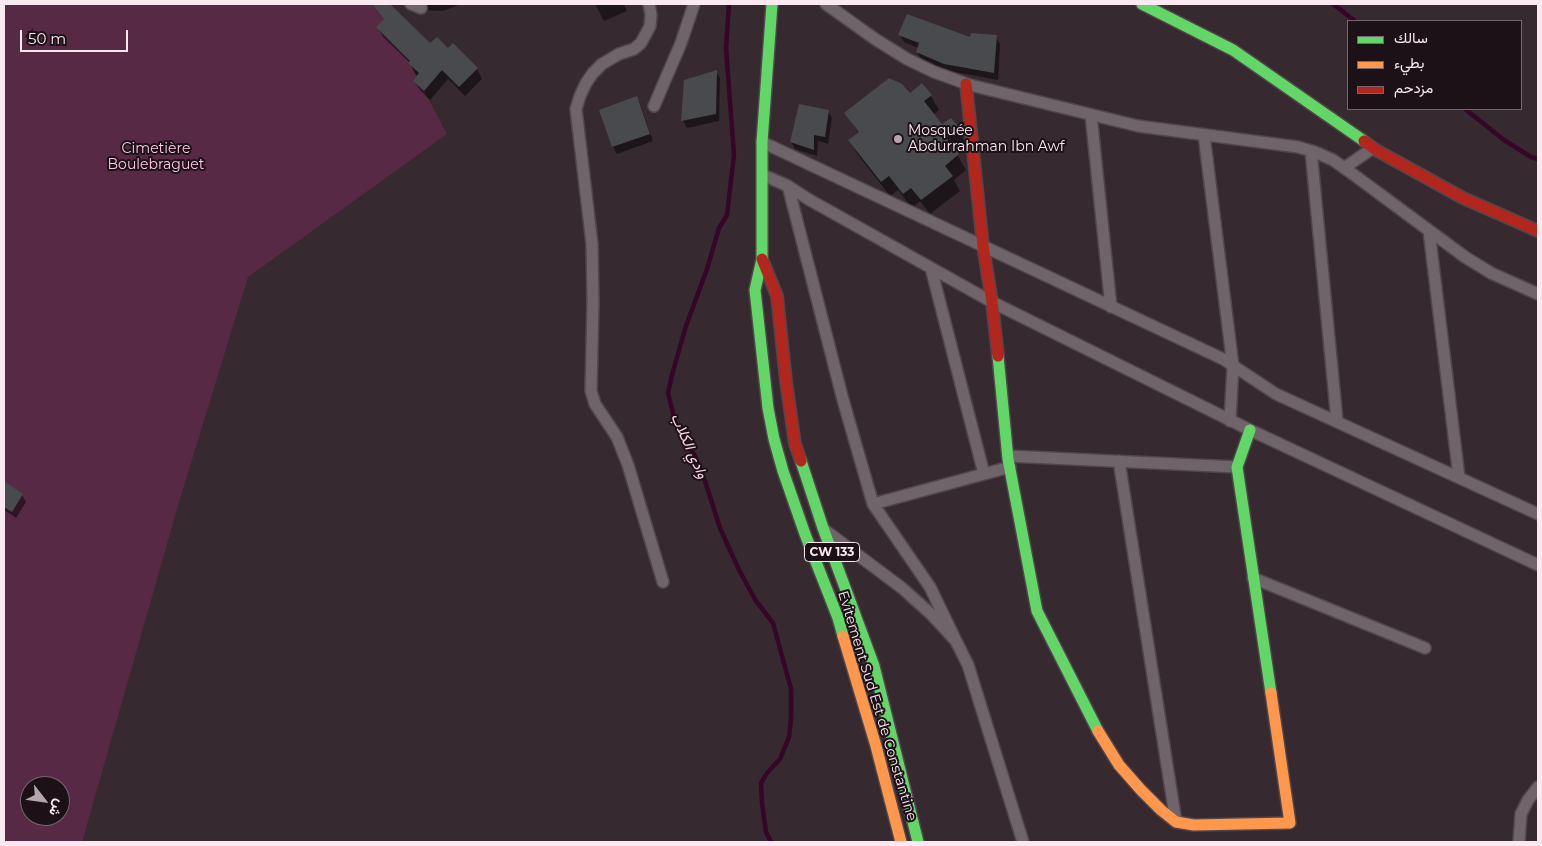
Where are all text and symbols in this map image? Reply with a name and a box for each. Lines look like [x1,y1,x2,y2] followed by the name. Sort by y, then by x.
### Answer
[22,20,130,52] scale bar
[1347,20,1522,110] legend
[1394,28,1428,47] text: سالك
[28,29,66,48] text: 50 m
[1394,53,1424,72] text: بطيء
[1394,78,1433,97] text: مزدحم
[908,123,1065,156] place label: Mosquée Abdurrahman Ibn Awf
[892,133,904,145] marker: Mosquée Abdurrahman Ibn Awf
[108,141,204,174] park label: Cimetière Boulebraguet
[667,411,711,481] water label: وادي الكلاب
[804,542,860,562] road number: CW 133
[834,589,920,823] street label: Evitement Sud Est de Constantine
[20,776,70,826] north arrow
[45,796,69,820] text: ش

